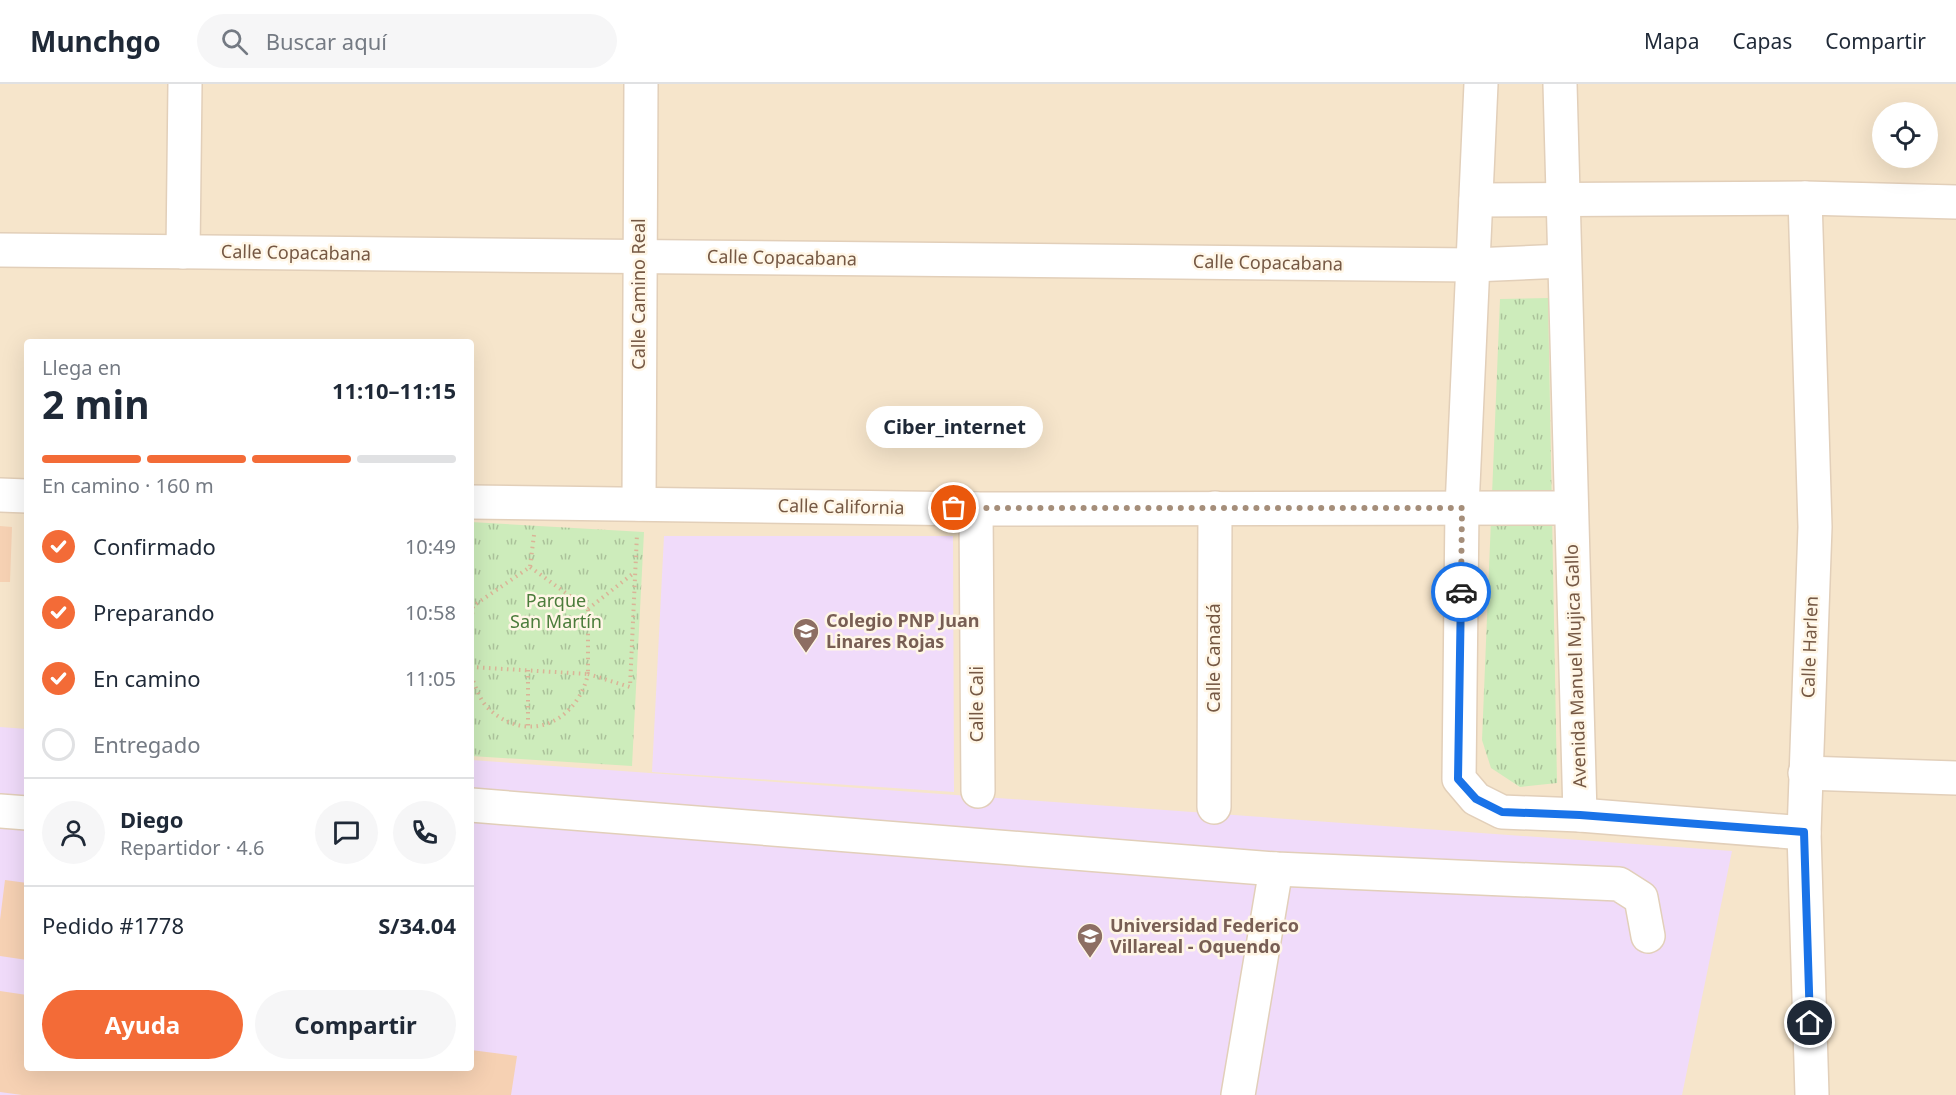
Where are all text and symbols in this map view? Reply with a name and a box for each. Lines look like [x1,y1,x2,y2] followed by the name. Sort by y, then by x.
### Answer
[197,14,617,68] search box
[30,22,161,60] text: Munchgo
[218,25,251,58] icon: search
[266,26,387,56] text: Buscar aquí
[1644,27,1700,55] text: Mapa
[1733,27,1792,55] text: Capas
[1825,27,1926,55] text: Compartir
[1872,102,1938,168] map controls
[1872,102,1938,168] button: locate
[626,218,650,370] street label: Calle Camino Real
[221,239,371,265] street label: Calle Copacabana
[707,244,857,270] street label: Calle Copacabana
[1193,249,1343,275] street label: Calle Copacabana
[42,354,121,381] text: Llega en
[332,375,456,405] text: 11:10–11:15
[42,377,149,430] text: 2 min
[866,406,1042,448] callout: Ciber_internet
[883,413,1026,440] text: Ciber_internet
[42,472,214,499] text: En camino · 160 m
[928,482,979,533] pin
[937,491,970,524] icon: bag
[777,493,905,519] street label: Calle California
[42,530,75,563] icon: check
[93,531,216,561] text: Confirmado
[405,533,456,560] text: 10:49
[1559,544,1591,788] street label: Avenida Manuel Mujica Gallo
[1431,562,1491,622] courier
[1445,576,1478,609] icon: car
[510,588,602,633] park label: Parque San Martín
[1795,595,1823,699] street label: Calle Harlen
[42,596,75,629] icon: check
[93,597,215,627] text: Preparando
[405,599,456,626] text: 10:58
[1201,603,1225,713] street label: Calle Canadá
[826,608,979,653] place label: Colegio PNP Juan Linares Rojas
[791,616,821,654] school or university icon: Colegio PNP Juan Linares Rojas
[42,662,75,695] icon: check
[93,663,201,693] text: En camino
[405,665,456,692] text: 11:05
[964,666,988,742] street label: Calle Cali
[93,729,201,759] text: Entregado
[42,801,105,864] button: person
[315,801,378,864] button: chat
[393,801,456,864] button: phone
[120,804,183,834] text: Diego
[120,834,265,861] text: Repartidor · 4.6
[42,910,184,940] text: Pedido #1778
[378,910,456,940] text: S/34.04
[1110,913,1299,958] place label: Universidad Federico Villareal - Oquendo
[1075,921,1105,959] school or university icon: Universidad Federico Villareal - Oquendo
[42,990,243,1059] button: Ayuda
[255,990,456,1059] button: Compartir
[1784,997,1835,1048] pin
[1793,1006,1826,1039] icon: home

